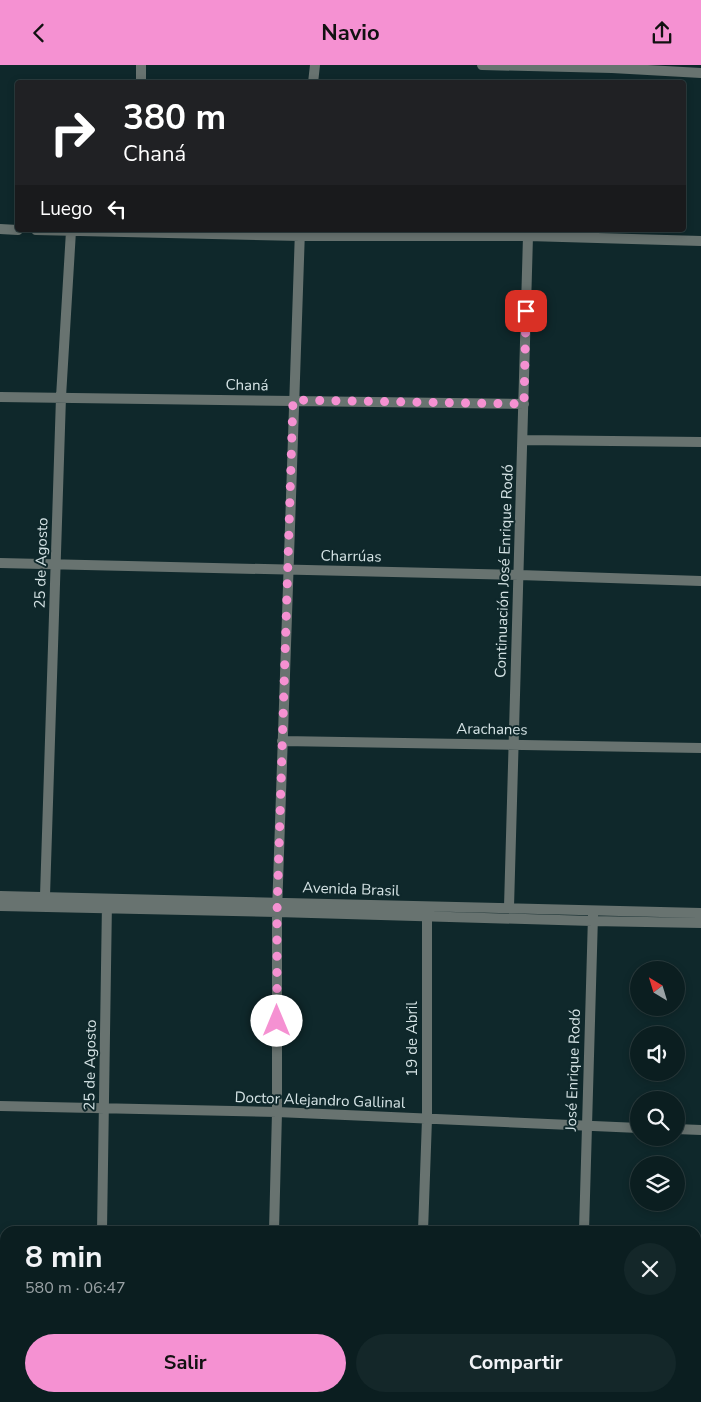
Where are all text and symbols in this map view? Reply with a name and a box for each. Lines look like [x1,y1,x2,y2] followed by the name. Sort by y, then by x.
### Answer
[321,18,380,48] text: Navio
[25,19,53,47] icon: back
[648,19,676,47] icon: share
[123,94,226,141] text: 380 m
[40,100,105,165] icon: right
[123,139,186,169] text: Chaná
[103,195,131,223] icon: left
[40,196,93,222] text: Luego
[505,290,547,332] pin
[512,297,540,325] icon: arrive
[225,375,269,395] street label: Chaná
[490,464,518,678] street label: Continuación José Enrique Rodó
[29,517,53,609] street label: 25 de Agosto
[320,545,382,567] street label: Charrúas
[456,718,528,740] street label: Arachanes
[302,877,400,901] street label: Avenida Brasil
[630,961,685,1016] north arrow
[630,961,685,1211] map controls
[250,994,302,1046] position arrow
[402,1001,422,1077] street label: 19 de Abril
[561,1008,585,1133] street label: José Enrique Rodó
[79,1019,101,1111] street label: 25 de Agosto
[630,1026,685,1081] button: sound
[234,1087,406,1113] street label: Doctor Alejandro Gallinal
[630,1091,685,1146] button: search
[630,1156,685,1211] button: layers
[25,1237,103,1278] text: 8 min
[624,1243,676,1295] button: close
[25,1277,126,1299] text: 580 m · 06:47
[25,1334,346,1392] button: Salir
[356,1334,676,1392] button: Compartir

